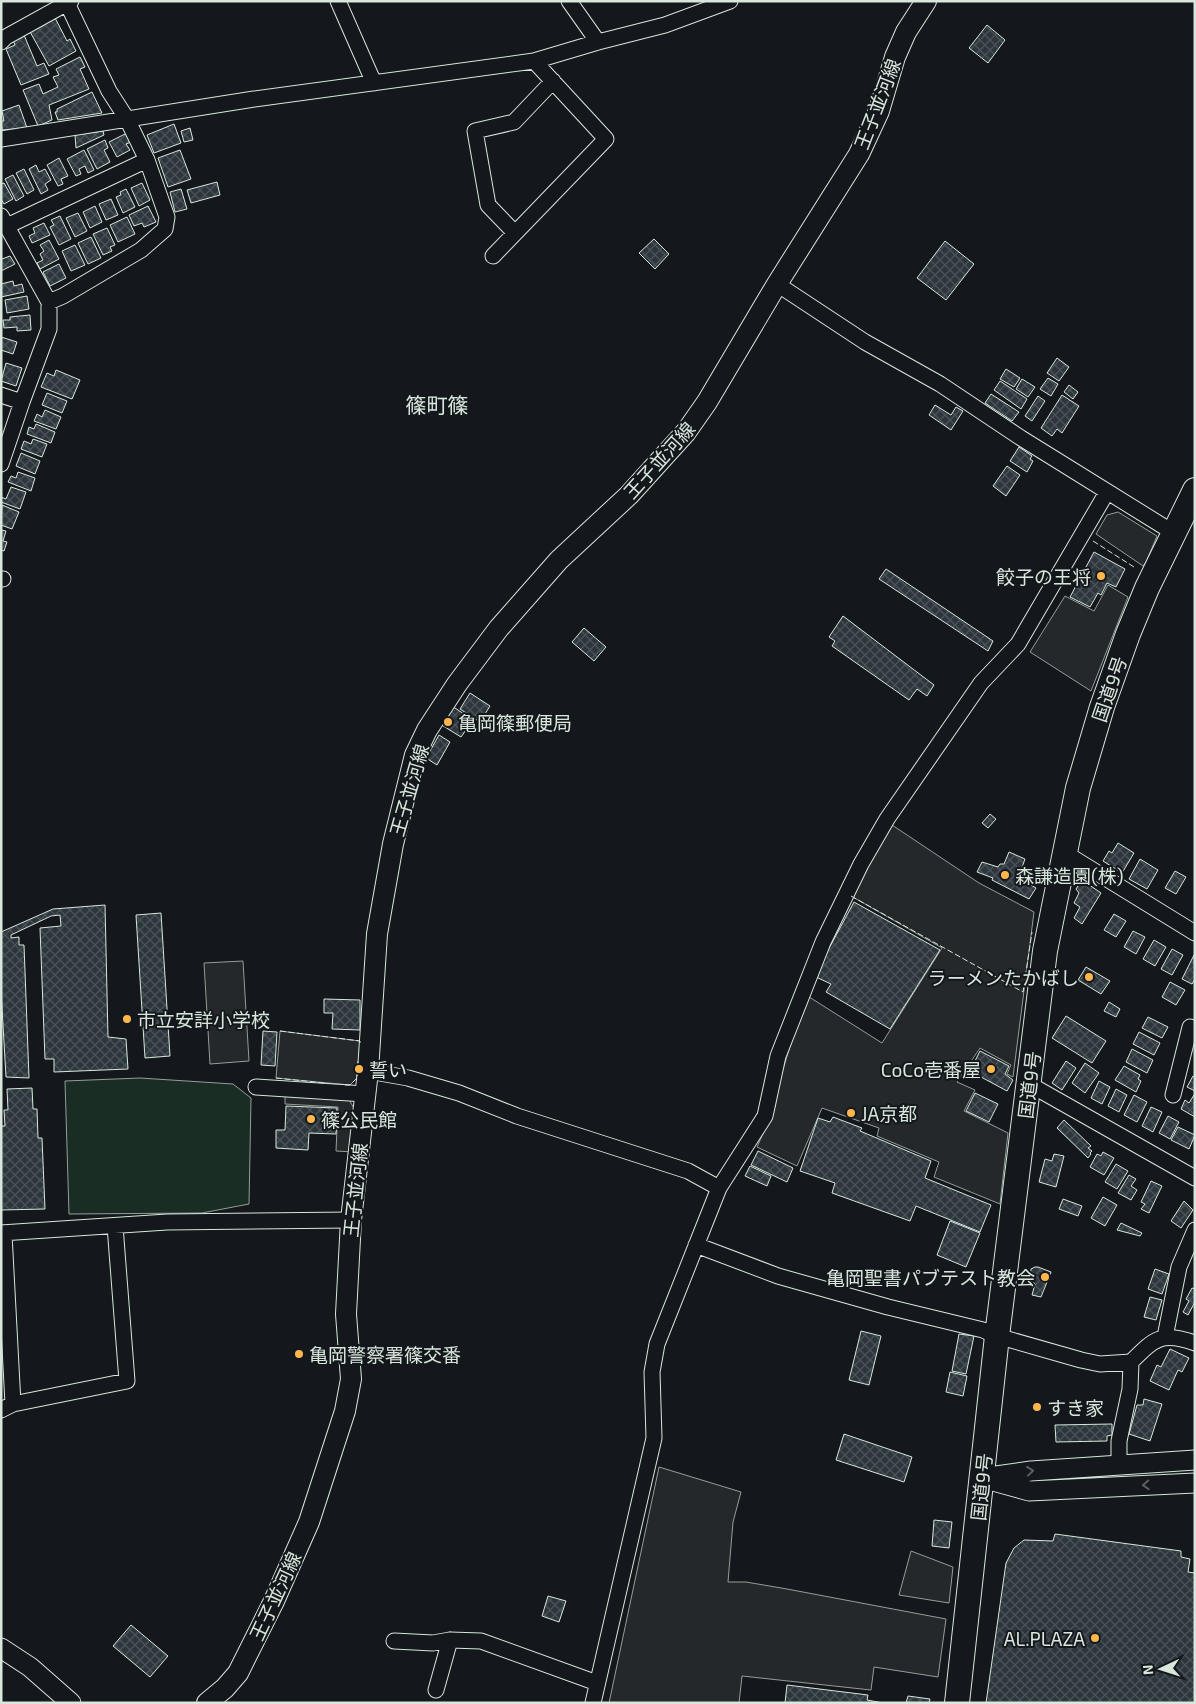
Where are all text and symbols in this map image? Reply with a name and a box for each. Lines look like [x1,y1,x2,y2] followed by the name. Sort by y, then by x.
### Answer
[849,56,905,152] street label: 王子並河線
[406,392,469,417] district label: 篠町篠
[619,417,699,503] street label: 王子並河線
[996,565,1091,588] place label: 餃子の王将
[1095,570,1107,582] marker: 餃子の王将
[1087,653,1131,725] street label: 国道9号
[458,711,572,734] place label: 亀岡篠郵便局
[442,716,454,728] marker: 亀岡篠郵便局
[385,741,433,839] street label: 王子並河線
[1015,864,1124,887] place label: 森謙造園(株)
[999,869,1011,881] marker: 森謙造園(株)
[928,966,1079,989] place label: ラーメンたかばし
[1083,971,1095,983] marker: ラーメンたかばし
[137,1008,270,1031] place label: 市立安詳小学校
[121,1013,133,1025] marker: 市立安詳小学校
[1013,1050,1045,1120] street label: 国道9号
[369,1058,407,1081] place label: 誓い
[881,1058,981,1081] place label: CoCo壱番屋
[353,1063,365,1075] marker: 誓い
[985,1063,997,1075] marker: CoCo壱番屋
[861,1102,917,1125] place label: JA京都
[845,1107,857,1119] marker: JA京都
[321,1108,397,1131] place label: 篠公民館
[305,1113,317,1125] marker: 篠公民館
[339,1142,371,1238] street label: 王子並河線
[826,1266,1035,1289] place label: 亀岡聖書パブテスト教会
[1039,1271,1051,1283] marker: 亀岡聖書パブテスト教会
[309,1343,461,1366] place label: 亀岡警察署篠交番
[293,1348,305,1360] marker: 亀岡警察署篠交番
[1047,1396,1104,1419] place label: すき家
[1031,1401,1043,1413] marker: すき家
[966,1452,996,1522] street label: 国道9号
[1026,1466,1034,1477] one-way arrow
[1142,1480,1150,1491] one-way arrow
[244,1548,306,1644] street label: 王子並河線
[1004,1627,1085,1650] place label: AL.PLAZA
[1089,1632,1101,1644] marker: AL.PLAZA
[1136,1644,1186,1694] north arrow
[1139,1664,1156,1676] text: N

